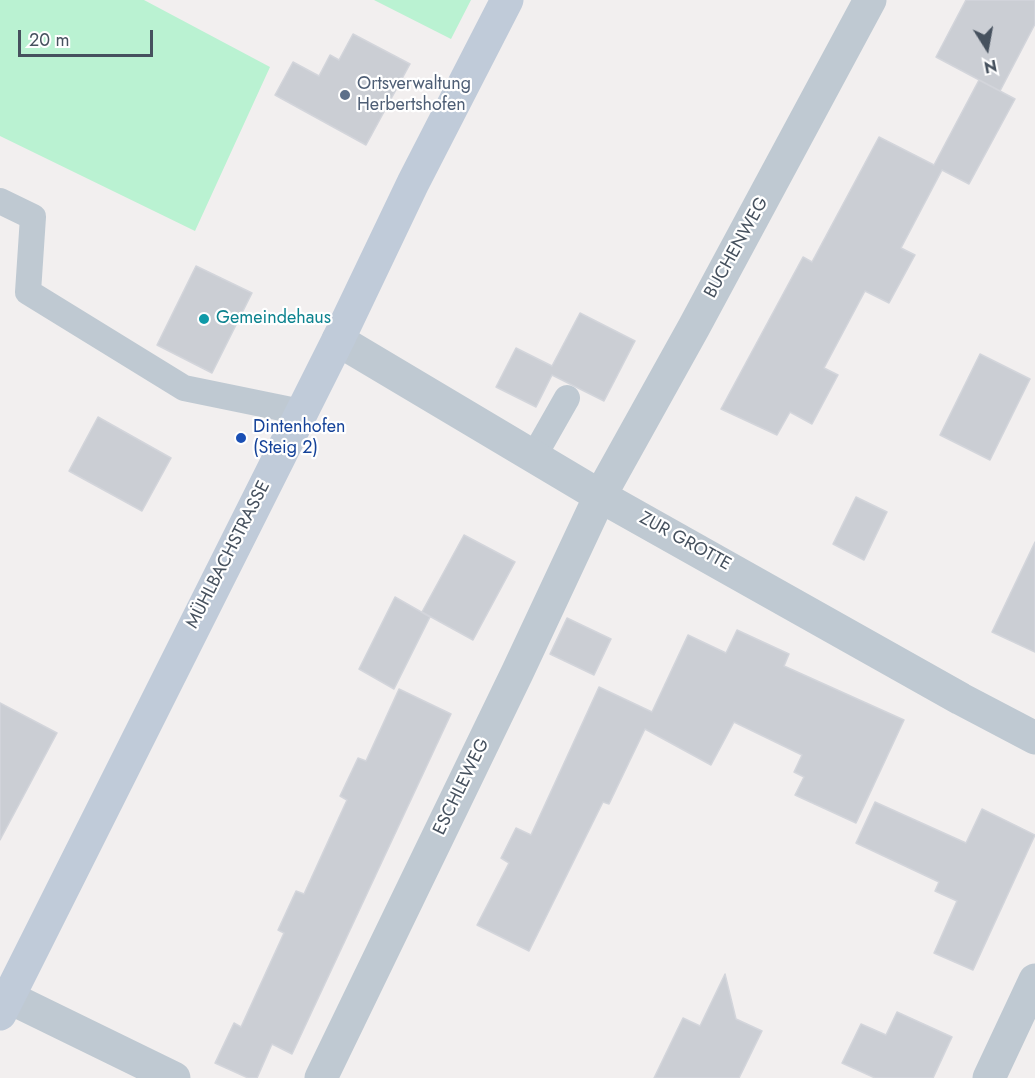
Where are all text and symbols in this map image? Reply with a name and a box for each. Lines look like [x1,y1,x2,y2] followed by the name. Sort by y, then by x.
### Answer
[21,18,156,56] scale bar
[957,18,1017,78] north arrow
[29,27,69,53] text: 20 m
[982,54,999,79] text: N
[357,74,471,116] place label: Ortsverwaltung Herbertshofen
[338,88,352,102] marker: Ortsverwaltung Herbertshofen
[700,194,774,302] street label: BUCHENWEG
[216,308,331,330] place label: Gemeindehaus
[197,312,211,326] marker: Gemeindehaus
[253,417,346,460] place label: Dintenhofen (Steig 2)
[234,431,248,445] marker: Dintenhofen (Steig 2)
[182,478,276,632] street label: MÜHLBACHSTRASSE
[635,508,735,576] street label: ZUR GROTTE
[429,735,495,839] street label: ESCHLEWEG

